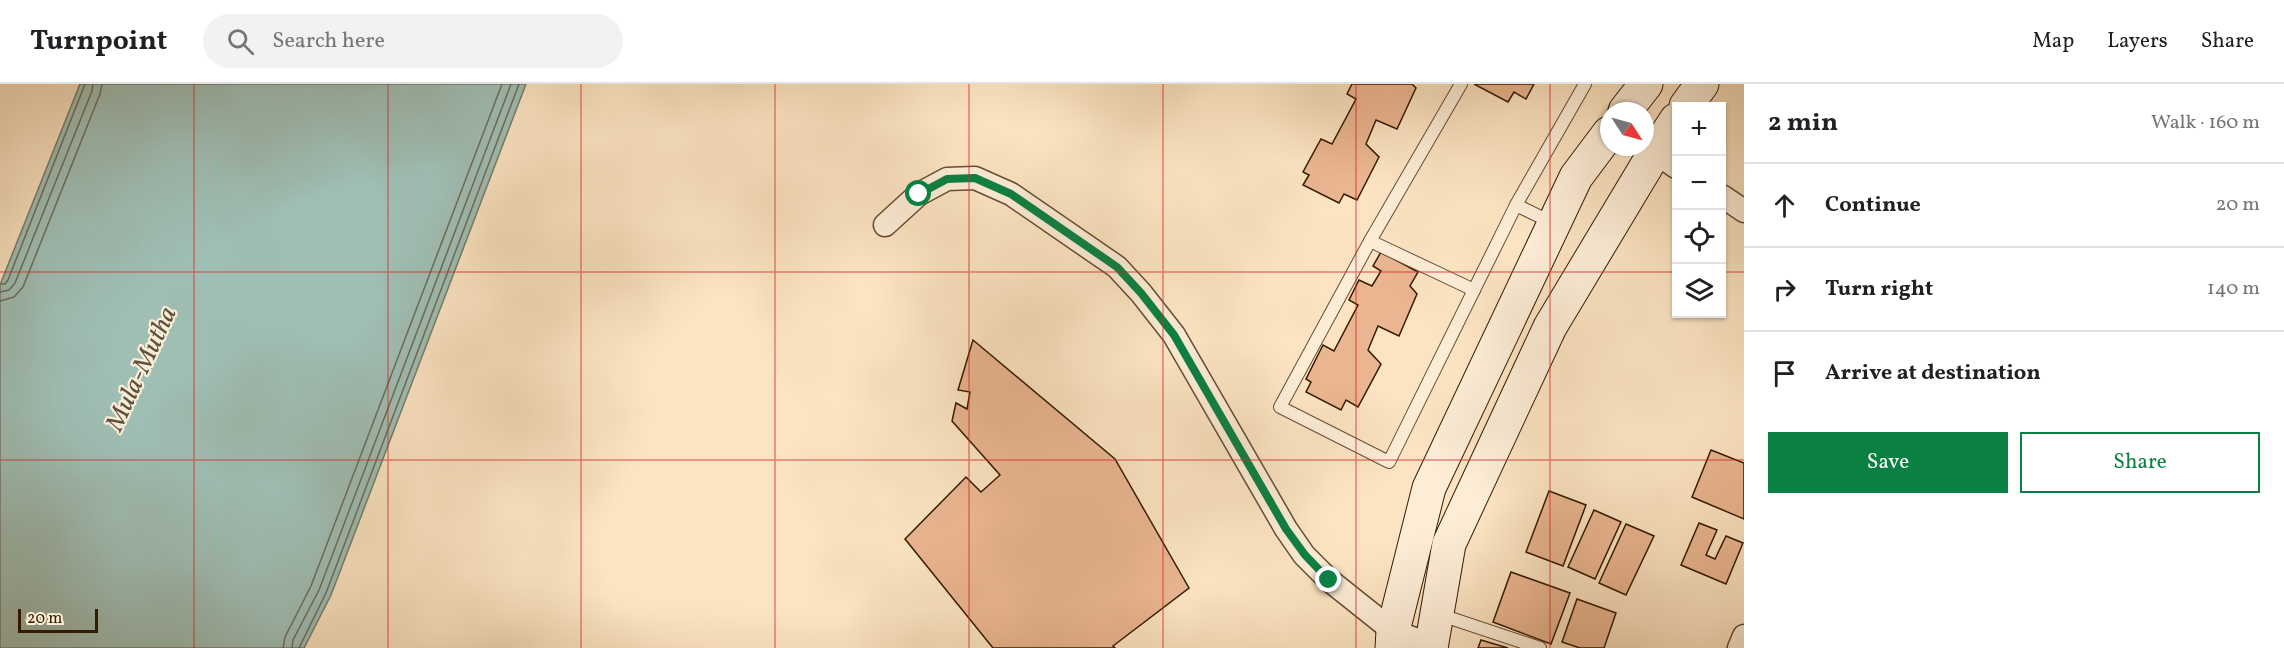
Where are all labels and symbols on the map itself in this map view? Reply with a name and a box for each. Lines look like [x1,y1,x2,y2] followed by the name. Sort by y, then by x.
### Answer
[1600,102,1654,156] north arrow
[905,180,931,206] route start
[97,301,186,438] water label: Mula-Mutha
[1315,566,1341,592] route end
[18,606,98,634] scale bar

